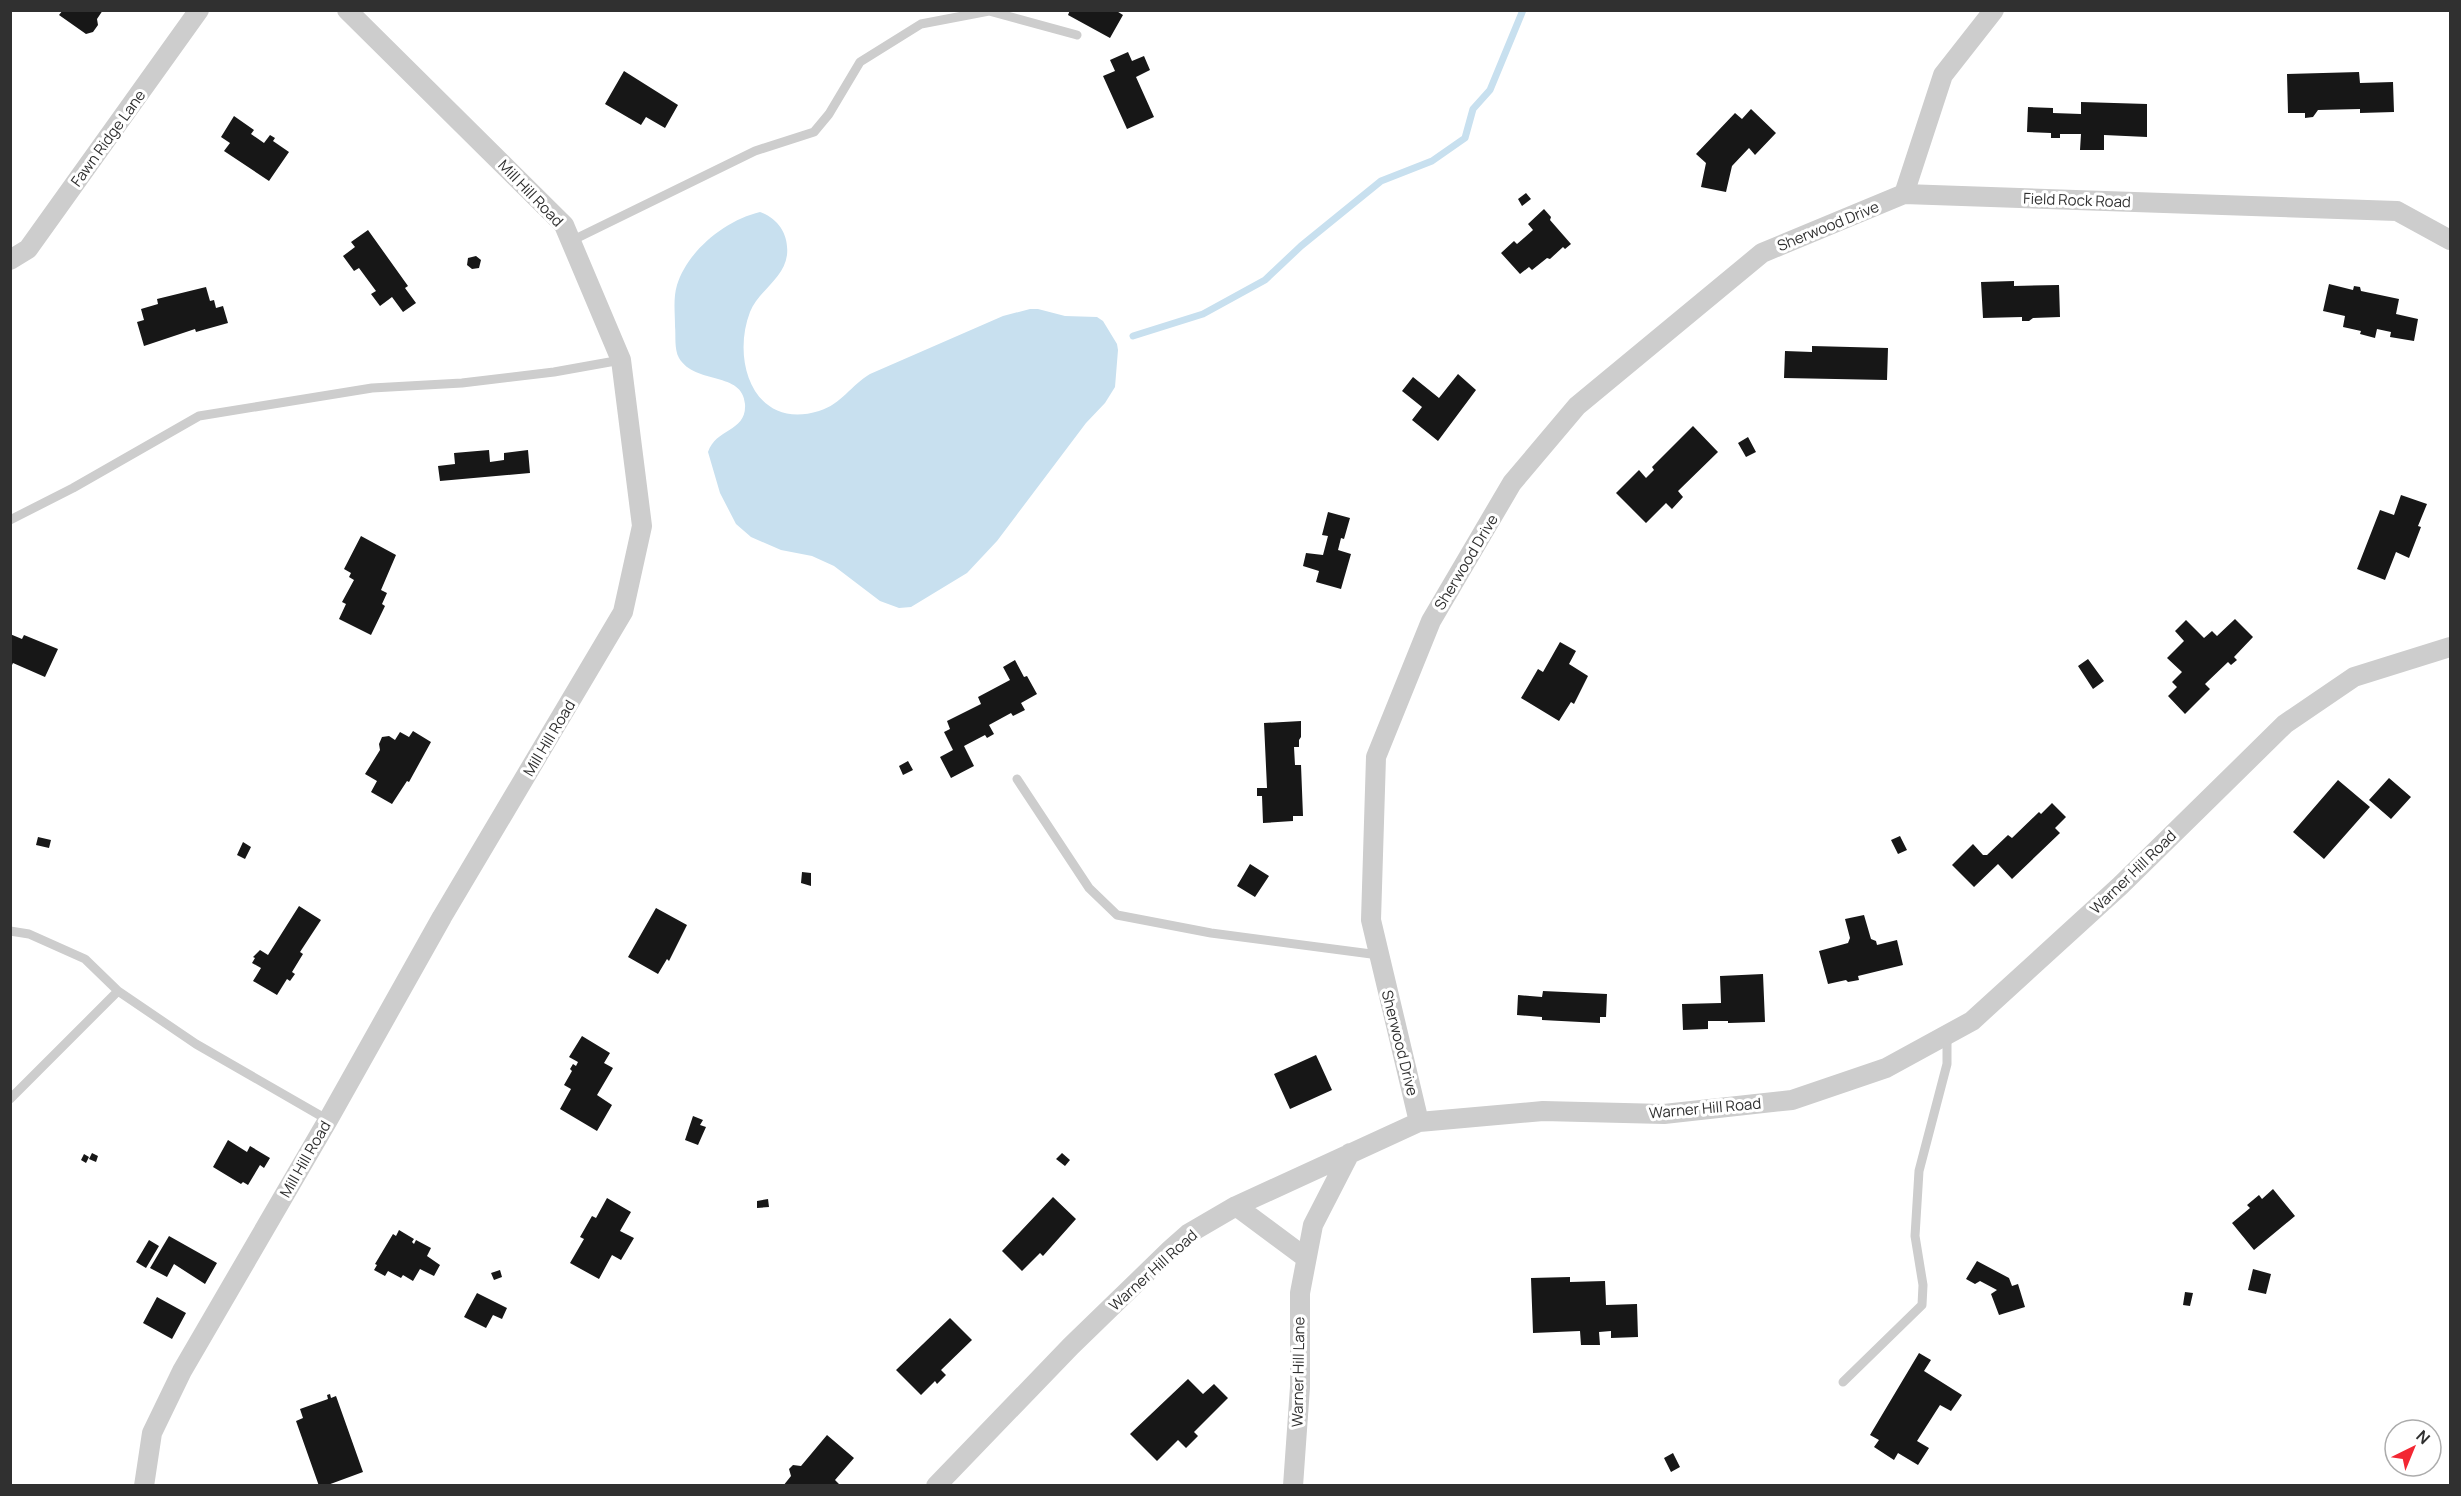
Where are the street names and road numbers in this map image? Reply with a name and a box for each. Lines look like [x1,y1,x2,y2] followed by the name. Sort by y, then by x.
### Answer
[66,85,150,191] street label: Fawn Ridge Lane
[494,155,568,231] street label: Mill Hill Road
[2023,188,2131,212] street label: Field Rock Road
[1774,196,1882,256] street label: Sherwood Drive
[1429,510,1503,614] street label: Sherwood Drive
[518,696,580,780] street label: Mill Hill Road
[2085,825,2181,919] street label: Warner Hill Road
[1377,988,1423,1098] street label: Sherwood Drive
[1648,1093,1762,1123] street label: Warner Hill Road
[275,1117,335,1201] street label: Mill Hill Road
[1104,1225,1202,1315] street label: Warner Hill Road
[1287,1316,1309,1427] street label: Warner Hill Lane

